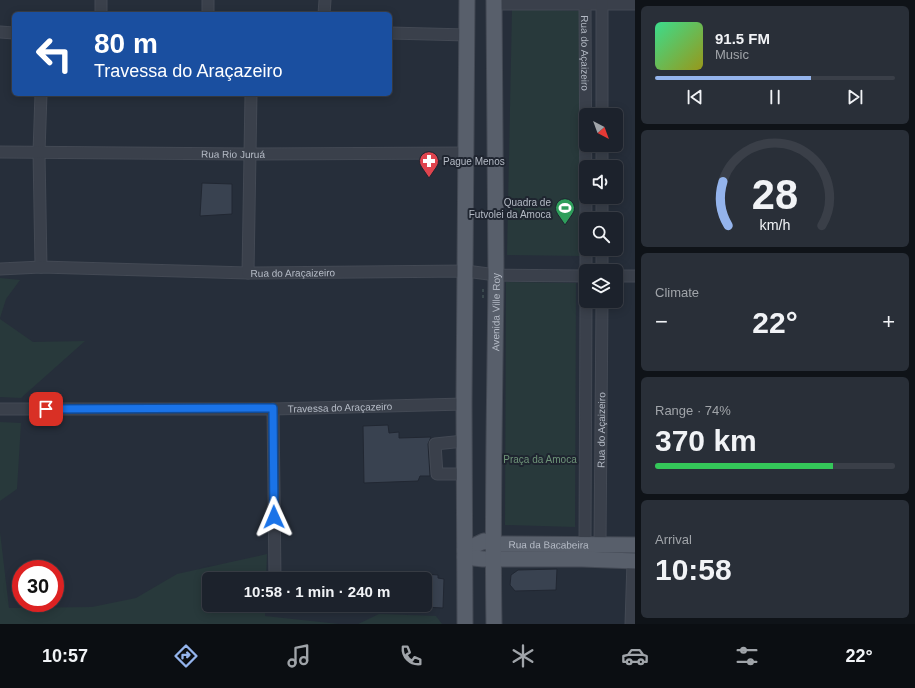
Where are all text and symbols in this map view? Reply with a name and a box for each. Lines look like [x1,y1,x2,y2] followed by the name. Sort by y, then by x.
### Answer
[579,15,590,91] street label: Rua do Açaizeiro
[28,28,80,80] icon: left
[94,28,158,59] text: 80 m
[715,30,770,47] text: 91.5 FM
[715,47,749,62] text: Music
[94,61,282,81] text: Travessa do Araçazeiro
[684,86,706,108] icon: previous
[764,86,786,108] icon: pause
[844,86,866,108] icon: next
[579,108,623,152] north arrow
[579,108,623,308] map controls
[201,149,265,160] street label: Rua Rio Juruá
[418,150,440,178] pharmacy icon: Pague Menos
[443,156,505,167] place label: Pague Menos
[579,160,623,204] button: sound
[752,171,798,218] text: 28
[469,197,551,220] place label: Quadra de Futvolei da Amoca
[554,197,576,225] sports icon: Quadra de Futvolei da Amoca
[579,212,623,256] button: search
[760,217,791,233] text: km/h
[579,264,623,308] button: layers
[251,267,336,279] street label: Rua do Araçaizeiro
[490,273,502,351] street label: Avenida Ville Roy
[655,285,699,300] text: Climate
[752,306,798,339] text: 22°
[655,309,668,334] text: −
[882,309,895,334] text: +
[29,392,63,426] pin
[596,392,607,468] street label: Rua do Açaizeiro
[35,398,57,420] icon: arrive
[287,401,393,415] street label: Travessa do Araçazeiro
[655,403,731,418] text: Range · 74%
[655,424,757,457] text: 370 km
[503,454,577,465] park label: Praça da Amoca
[253,496,295,538] position arrow
[655,532,692,547] text: Arrival
[508,539,589,551] street label: Rua da Bacabeira
[655,553,732,586] text: 10:58
[12,560,64,612] speed limit sign: 30
[244,583,390,600] text: 10:58 · 1 min · 240 m
[172,642,200,670] icon: directions
[285,642,313,670] icon: music
[397,642,425,670] icon: phone
[509,642,537,670] icon: climate
[621,642,649,670] icon: car
[733,642,761,670] icon: filters
[42,646,88,666] text: 10:57
[846,646,873,666] text: 22°

